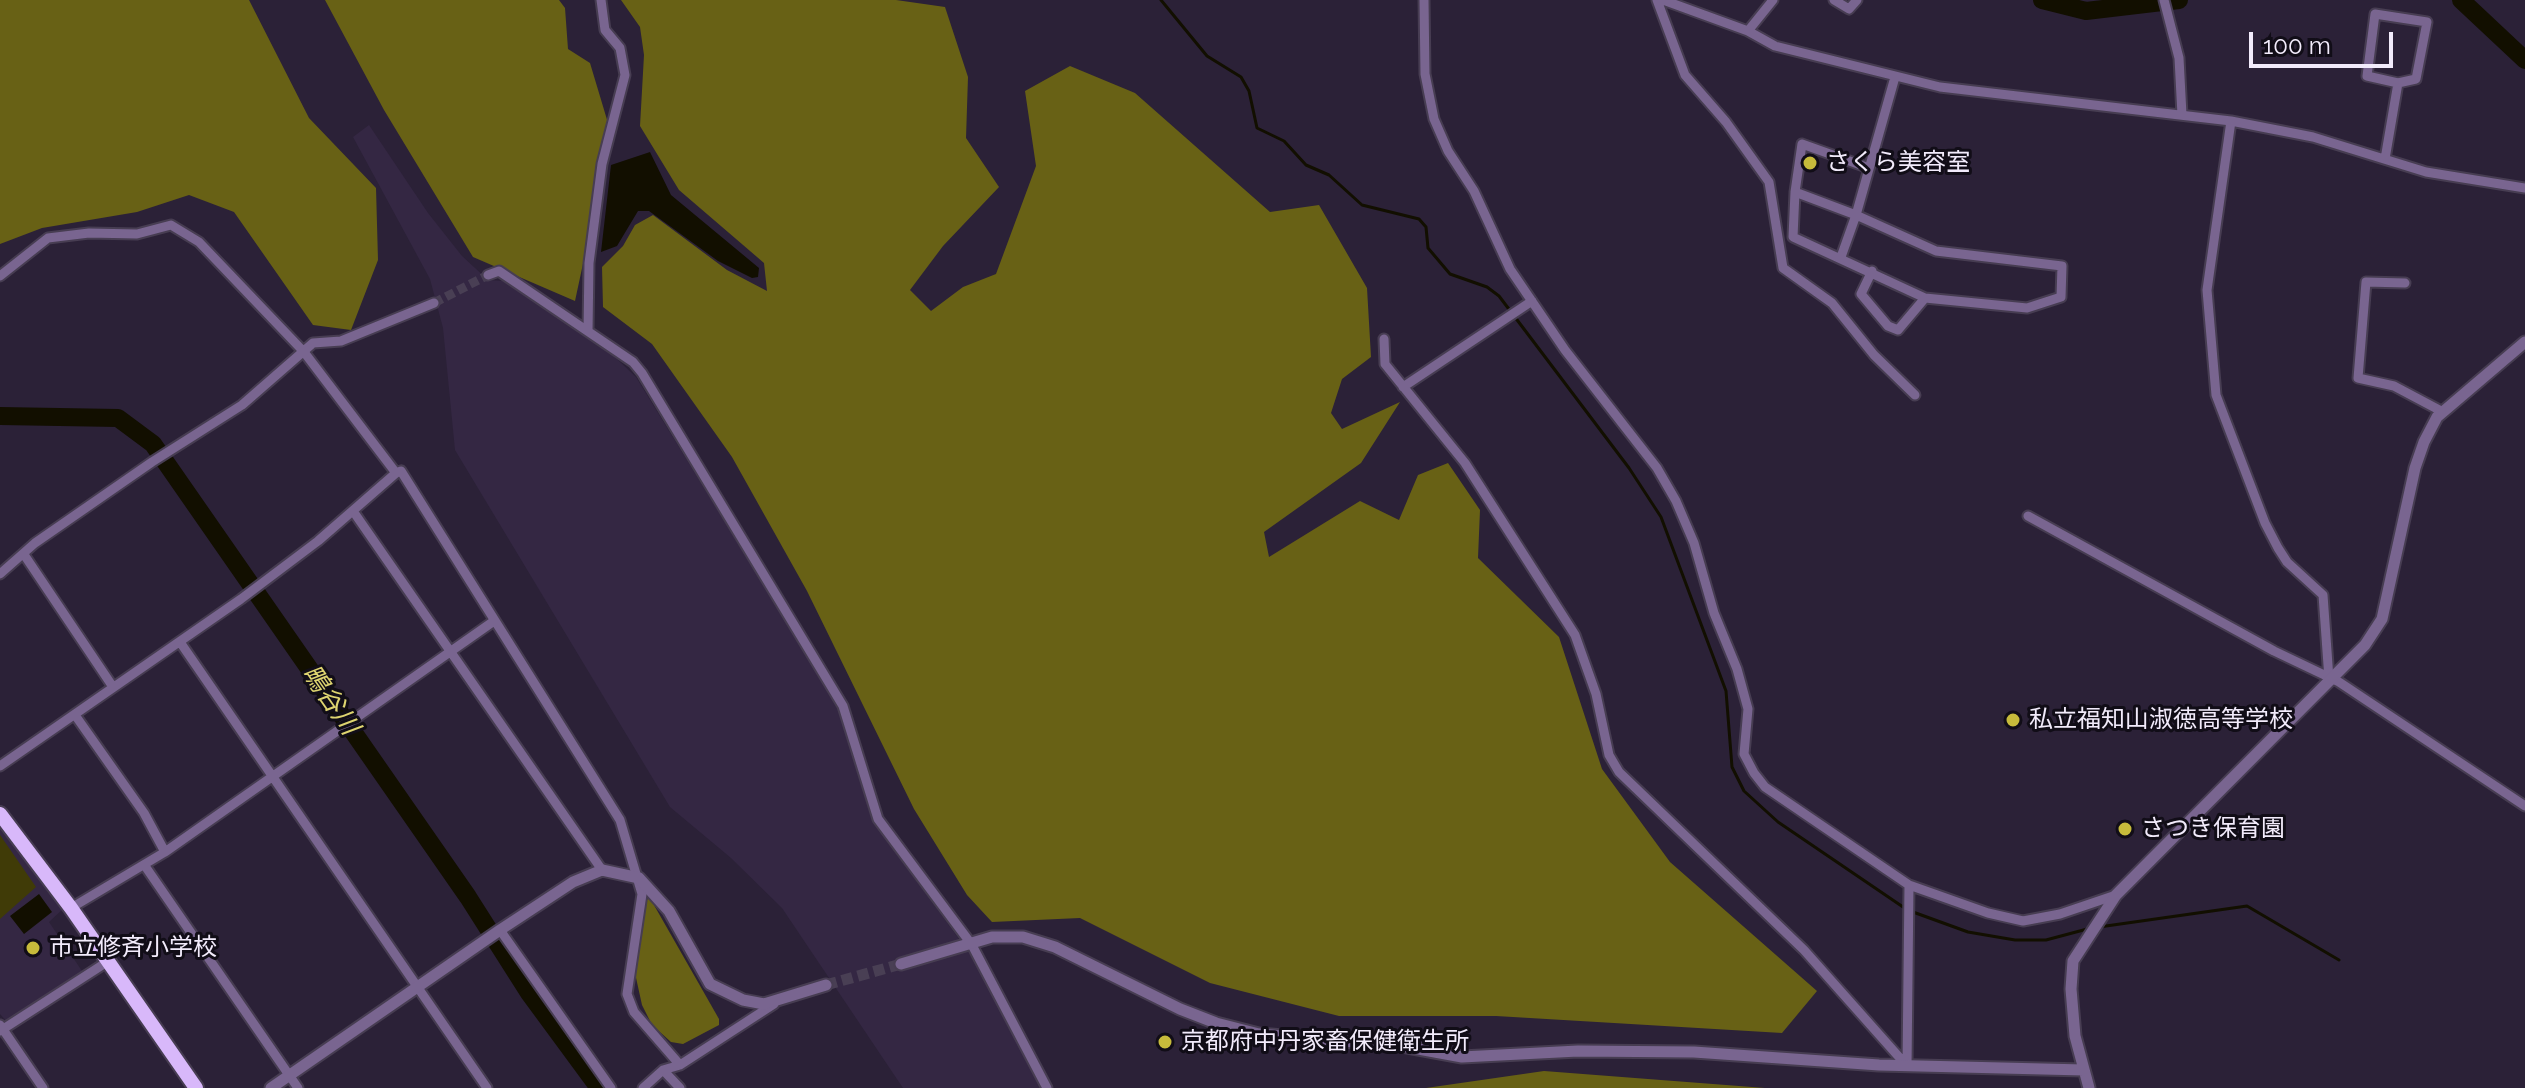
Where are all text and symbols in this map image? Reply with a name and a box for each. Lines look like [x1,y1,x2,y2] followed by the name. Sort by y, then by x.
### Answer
[2253,16,2397,66] scale bar
[2263,31,2331,60] text: 100 m
[1826,149,1970,177] place label: さくら美容室
[1801,154,1819,172] marker: さくら美容室
[295,659,365,741] water label: 鴫谷川
[2029,706,2293,734] place label: 私立福知山淑徳高等学校
[2004,711,2022,729] marker: 私立福知山淑徳高等学校
[2141,815,2285,843] place label: さつき保育園
[2116,820,2134,838] marker: さつき保育園
[49,934,217,962] place label: 市立修斉小学校
[24,939,42,957] marker: 市立修斉小学校
[1181,1028,1469,1056] place label: 京都府中丹家畜保健衛生所
[1156,1033,1174,1051] marker: 京都府中丹家畜保健衛生所

